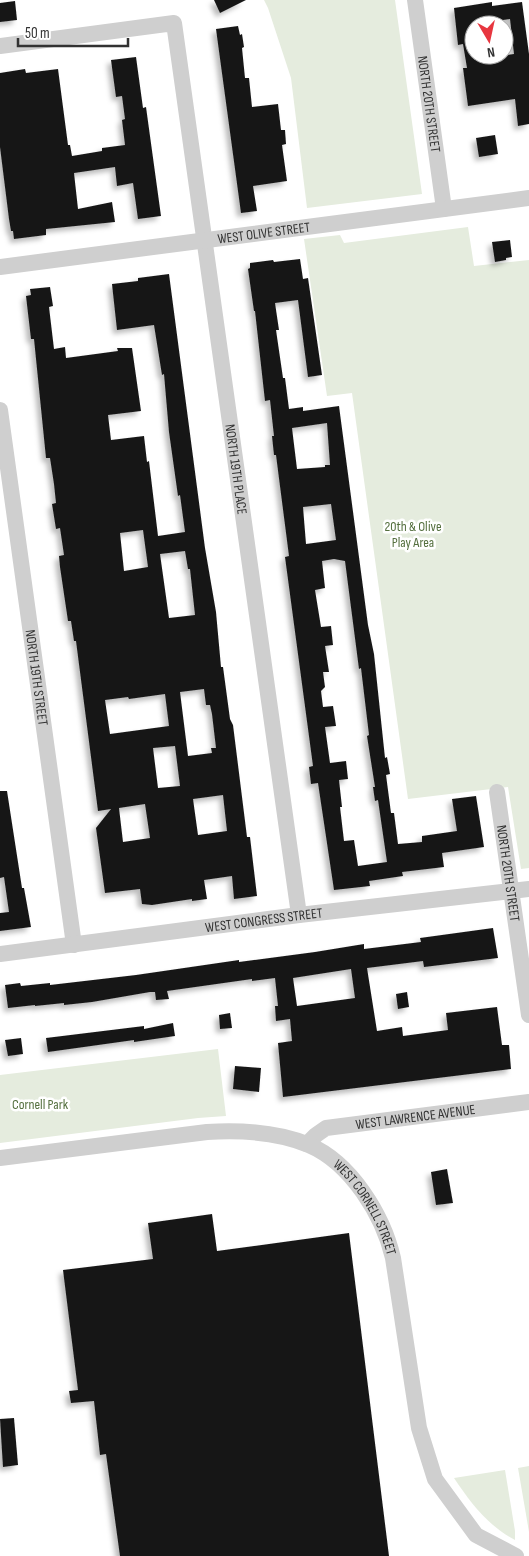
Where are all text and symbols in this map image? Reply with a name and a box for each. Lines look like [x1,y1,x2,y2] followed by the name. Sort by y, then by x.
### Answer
[18,15,128,47] scale bar
[464,15,514,65] north arrow
[25,24,50,43] text: 50 m
[486,43,496,61] text: N
[414,55,444,154] street label: NORTH 20TH STREET
[216,219,311,248] street label: WEST OLIVE STREET
[221,423,251,516] street label: NORTH 19TH PLACE
[384,518,442,551] park label: 20th & Olive Play Area
[21,628,52,727] street label: NORTH 19TH STREET
[493,824,524,923] street label: NORTH 20TH STREET
[204,904,324,936] street label: WEST CONGRESS STREET
[12,1096,69,1113] park label: Cornell Park
[355,1101,477,1133] street label: WEST LAWRENCE AVENUE
[330,1156,400,1257] street label: WEST CORNELL STREET

